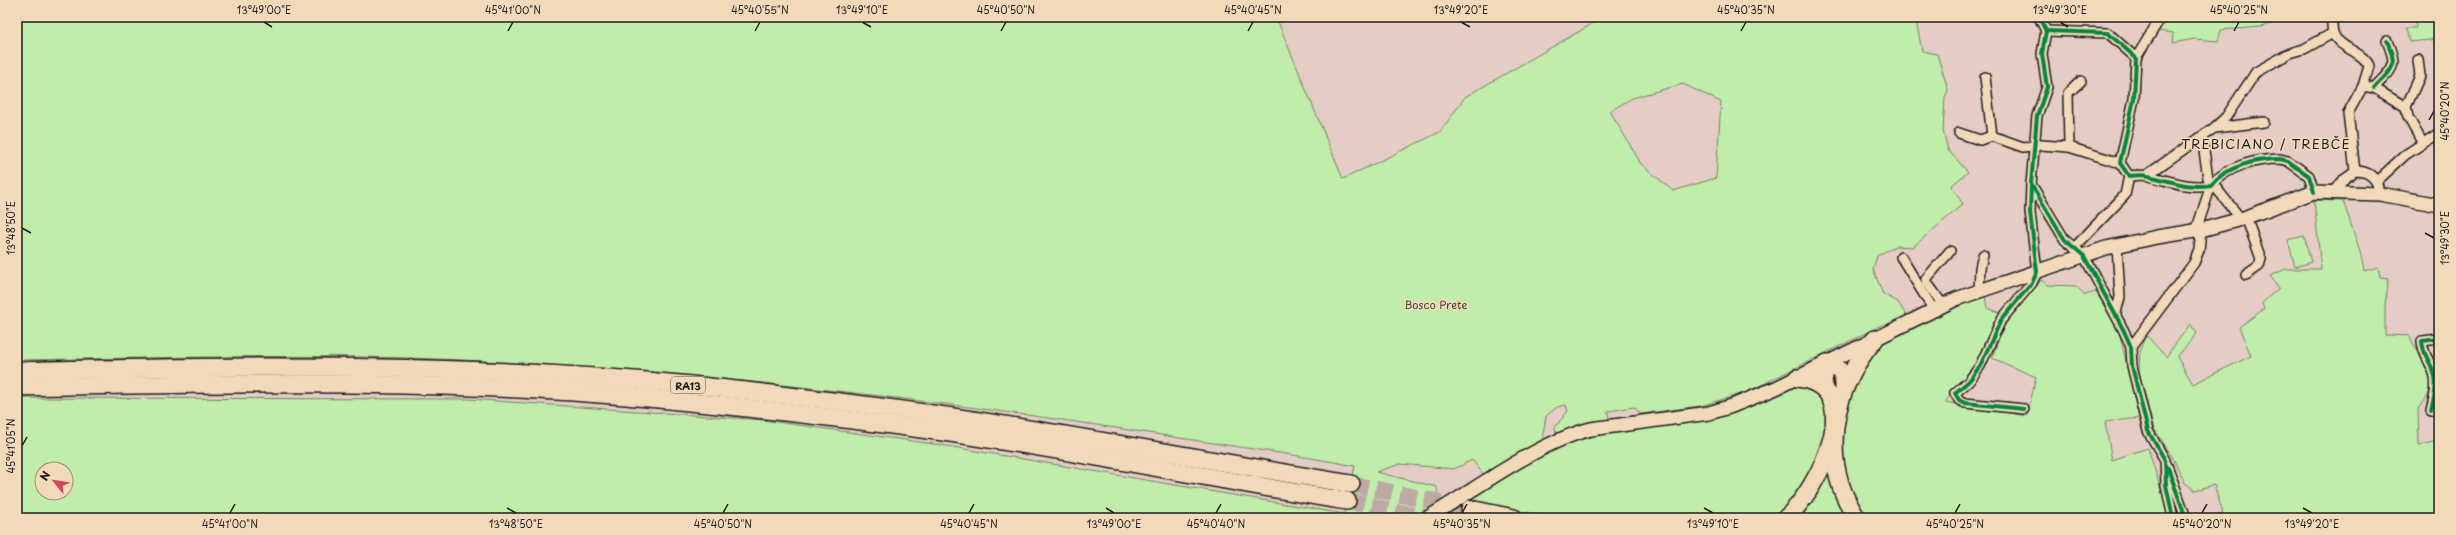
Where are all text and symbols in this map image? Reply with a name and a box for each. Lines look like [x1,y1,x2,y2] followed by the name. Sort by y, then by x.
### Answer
[237,2,291,17] text: 13°49'00"E
[485,2,541,17] text: 45°41'00"N
[731,2,789,17] text: 45°40'55"N
[836,2,888,17] text: 13°49'10"E
[977,2,1035,17] text: 45°40'50"N
[1224,2,1282,17] text: 45°40'45"N
[1434,2,1488,17] text: 13°49'20"E
[1717,2,1775,17] text: 45°40'35"N
[2033,2,2087,17] text: 13°49'30"E
[2210,2,2268,17] text: 45°40'25"N
[2437,81,2452,141] text: 45°40'20"N
[2181,134,2351,153] district label: TREBICIANO / TREBČE
[3,201,18,255] text: 13°48'50"E
[2437,211,2452,265] text: 13°49'30"E
[1405,296,1467,313] park label: Bosco Prete
[671,377,705,393] road number: RA13
[3,418,18,474] text: 45°41'05"N
[34,461,74,501] north arrow
[35,467,55,484] text: N
[202,516,258,531] text: 45°41'00"N
[489,516,543,531] text: 13°48'50"E
[694,516,752,531] text: 45°40'50"N
[940,516,998,531] text: 45°40'45"N
[1087,516,1141,531] text: 13°49'00"E
[1187,516,1245,531] text: 45°40'40"N
[1433,516,1491,531] text: 45°40'35"N
[1687,516,1739,531] text: 13°49'10"E
[1926,516,1984,531] text: 45°40'25"N
[2172,516,2232,531] text: 45°40'20"N
[2285,516,2339,531] text: 13°49'20"E

